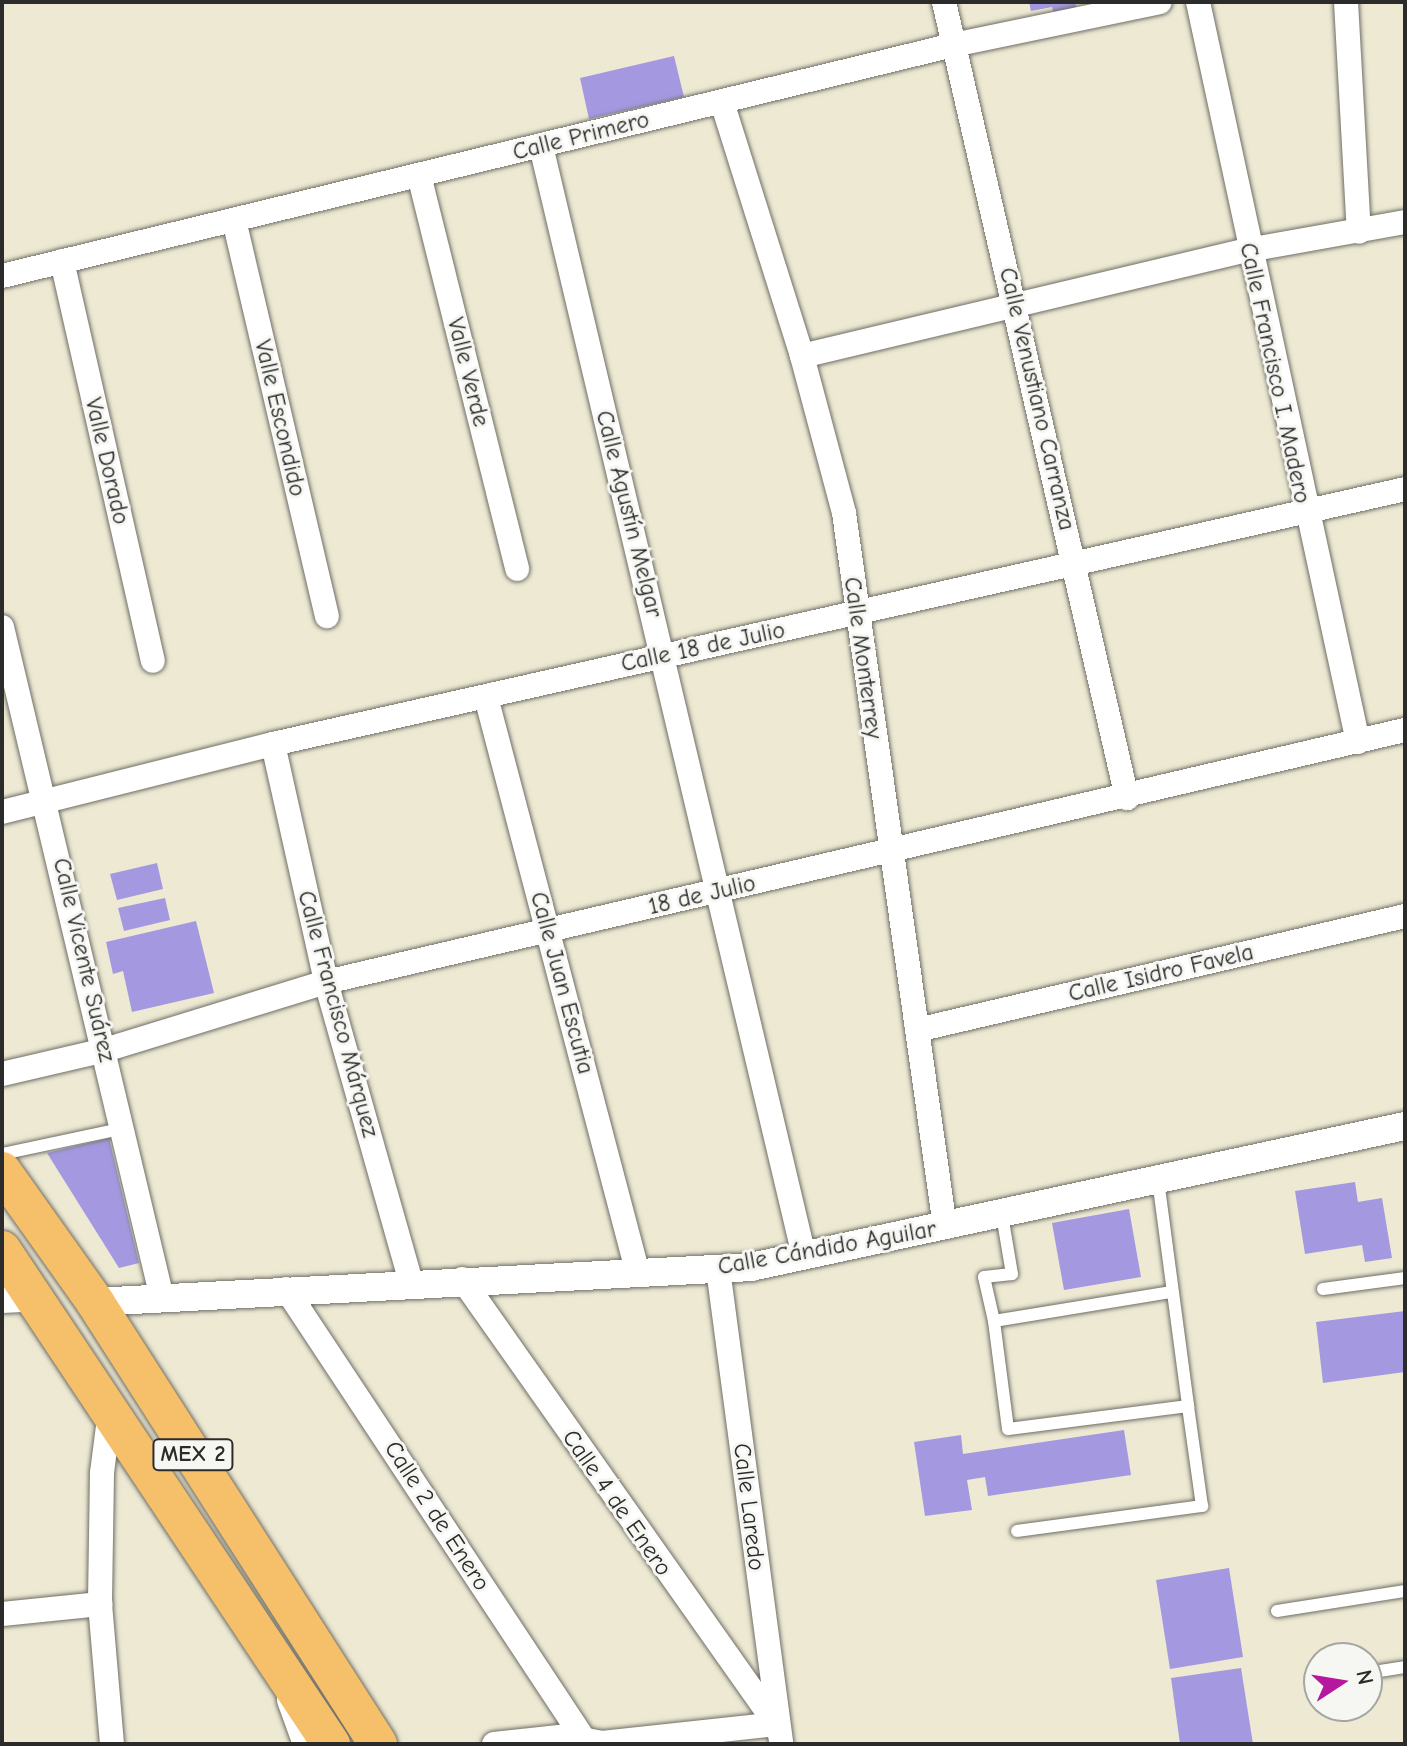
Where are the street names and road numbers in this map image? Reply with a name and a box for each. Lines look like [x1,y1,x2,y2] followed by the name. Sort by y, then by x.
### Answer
[510,105,652,167] street label: Calle Primero
[1233,240,1317,506] street label: Calle Francisco I. Madero
[993,265,1081,533] street label: Calle Venustiano Carranza
[441,314,495,430] street label: Valle Verde
[248,337,312,499] street label: Valle Escondido
[78,395,136,527] street label: Valle Dorado
[589,408,669,620] street label: Calle Agustín Melgar
[837,575,889,741] street label: Calle Monterrey
[618,616,788,678] street label: Calle 18 de Julio
[47,855,121,1065] street label: Calle Vicente Suárez
[646,869,758,921] street label: 18 de Julio
[291,888,385,1140] street label: Calle Francisco Márquez
[524,889,600,1077] street label: Calle Juan Escutia
[1066,938,1256,1008] street label: Calle Isidro Favela
[716,1215,938,1281] street label: Calle Cándido Aguilar
[556,1424,678,1582] street label: Calle 4 de Enero
[378,1436,496,1596] street label: Calle 2 de Enero
[151,1437,235,1473] road number: MEX 2
[727,1442,771,1572] street label: Calle Laredo

